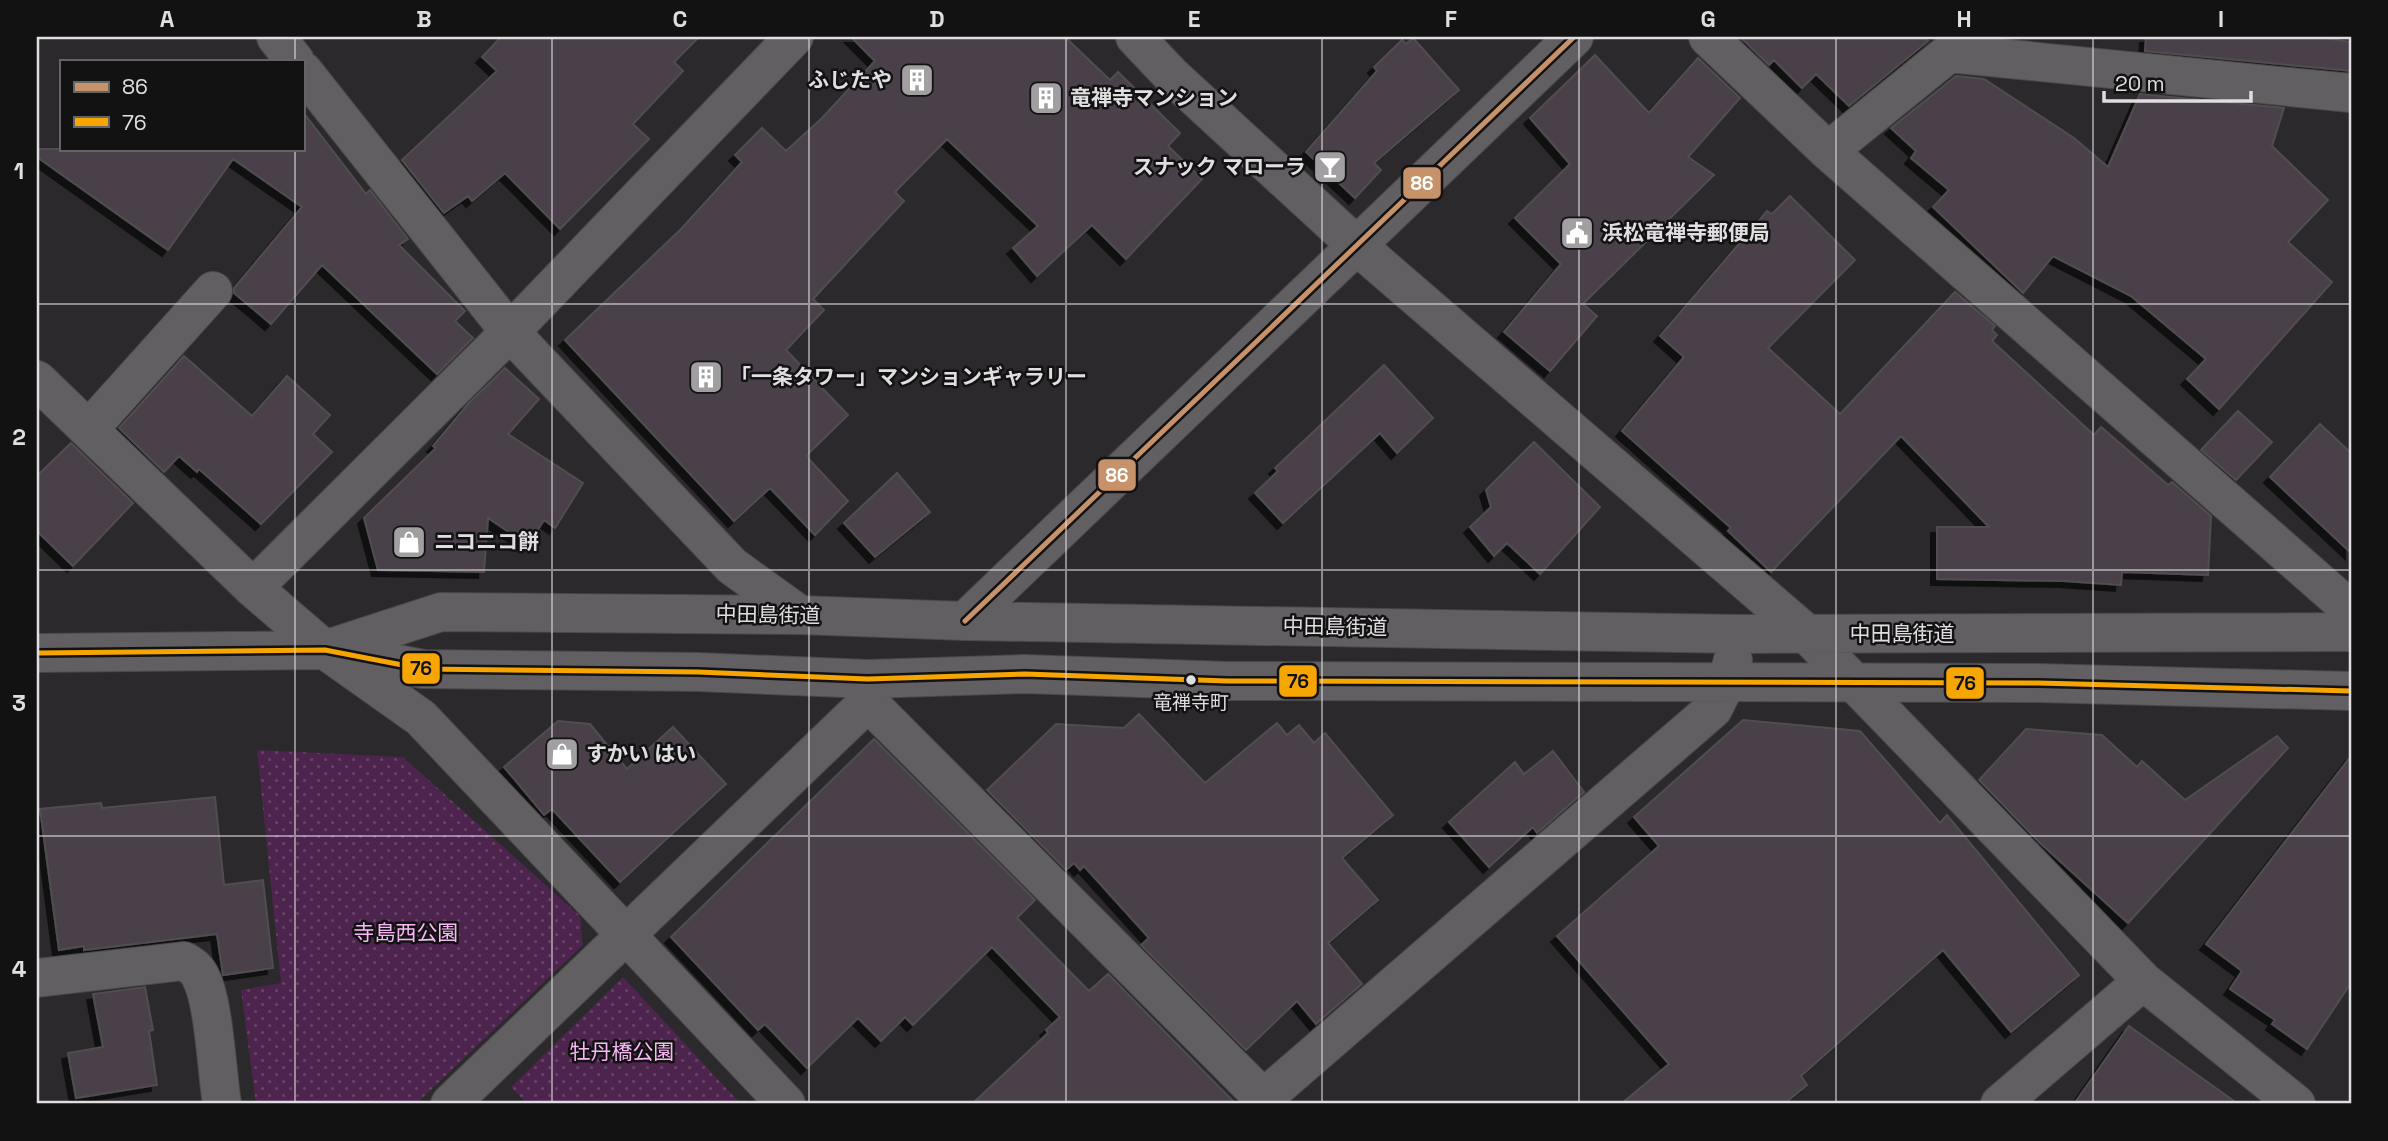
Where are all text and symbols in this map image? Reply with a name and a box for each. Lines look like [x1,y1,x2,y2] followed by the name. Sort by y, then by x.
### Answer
[160,4,175,34] text: A
[416,4,432,34] text: B
[673,4,687,34] text: C
[929,4,945,34] text: D
[1188,4,1200,34] text: E
[1445,4,1457,34] text: F
[1700,4,1716,34] text: G
[1956,4,1972,34] text: H
[2218,4,2224,34] text: I
[60,60,304,150] legend
[2104,60,2252,104] scale bar
[898,61,936,99] building icon: ふじたや
[808,66,892,93] place label: ふじたや
[2115,70,2165,97] text: 20 m
[122,73,148,100] text: 86
[1027,79,1065,117] building icon: 竜禅寺マンション
[1070,84,1238,111] place label: 竜禅寺マンション
[122,109,147,136] text: 76
[1311,148,1349,186] bar icon: スナック マローラ
[1133,153,1306,180] place label: スナック マローラ
[14,156,24,186] text: 1
[1402,166,1442,200] line badge: 86
[1410,171,1434,196] text: 86
[1558,214,1596,252] public building icon: 浜松竜禅寺郵便局
[1602,219,1770,246] place label: 浜松竜禅寺郵便局
[687,358,725,396] building icon: 「一条タワー」マンションギャラリー
[730,363,1087,390] place label: 「一条タワー」マンションギャラリー
[12,422,26,452] text: 2
[1097,458,1137,492] line badge: 86
[1105,463,1129,488] text: 86
[390,523,428,561] shop icon: ニコニコ餅
[434,528,539,555] place label: ニコニコ餅
[715,600,821,629] street label: 中田島街道
[1282,612,1388,641] street label: 中田島街道
[1850,620,1955,647] street label: 中田島街道
[401,652,441,685] line badge: 76
[410,656,432,681] text: 76
[1278,664,1318,698] line badge: 76
[1945,666,1985,700] line badge: 76
[1287,669,1309,694] text: 76
[1954,671,1976,696] text: 76
[1184,673,1198,687] marker: 竜禅寺町
[12,688,26,718] text: 3
[1153,690,1229,715] place label: 竜禅寺町
[543,735,581,773] shop icon: すかい はい
[586,740,696,767] place label: すかい はい
[354,919,459,946] park label: 寺島西公園
[12,954,27,984] text: 4
[570,1038,675,1065] park label: 牡丹橋公園

